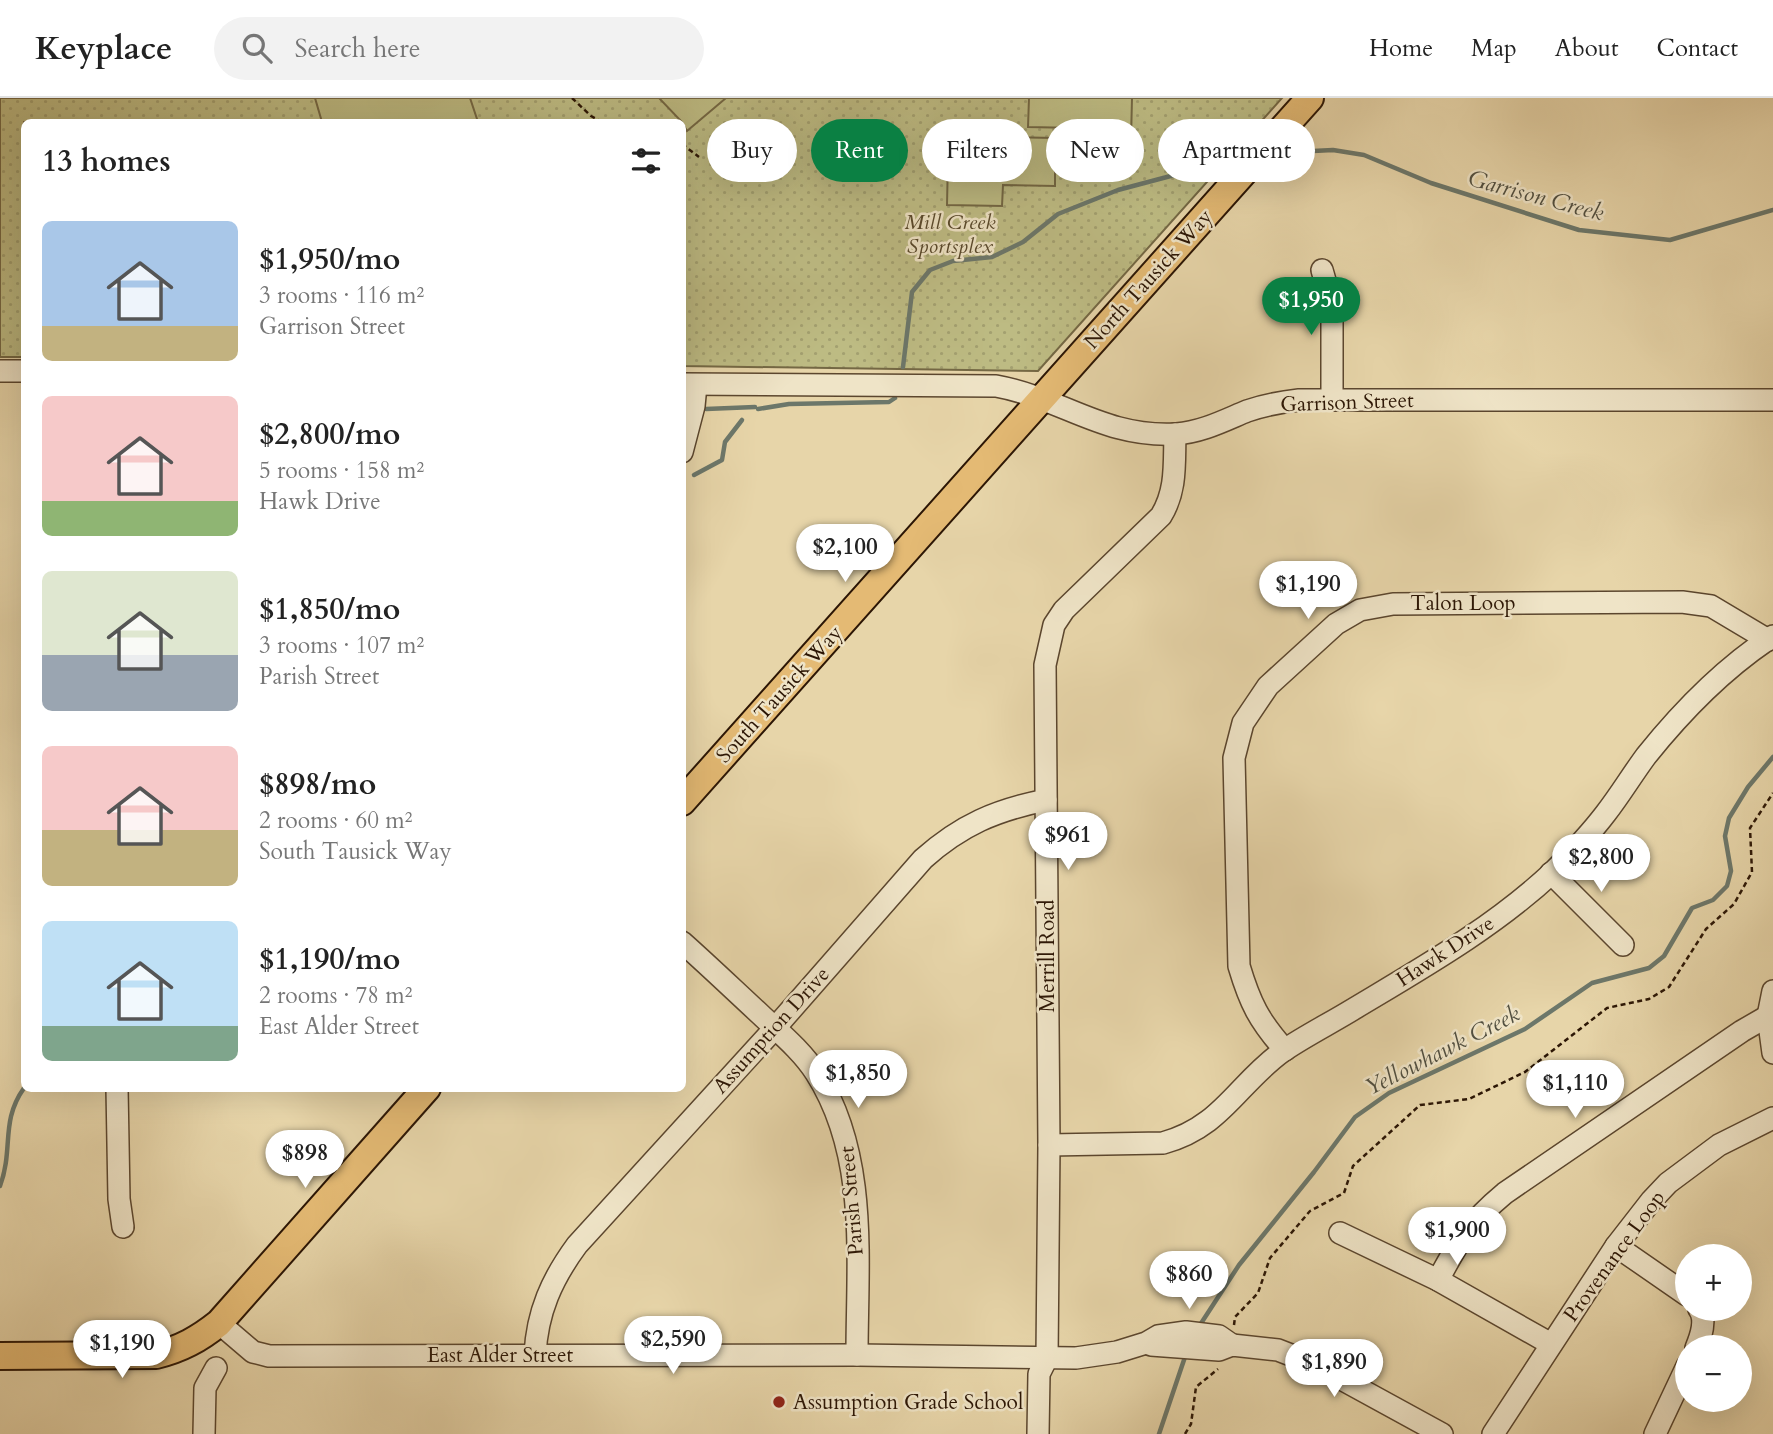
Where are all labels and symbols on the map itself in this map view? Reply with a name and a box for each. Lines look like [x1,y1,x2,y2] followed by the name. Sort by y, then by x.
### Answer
[1465,162,1608,229] water label: Garrison Creek
[1078,203,1219,356] street label: North Tausick Way
[904,208,996,261] park label: Mill Creek Sportsplex
[1254,278,1368,337] pin: $1,950
[1280,386,1415,419] street label: Garrison Street
[788,524,902,584] pin: $2,100
[1251,561,1365,621] pin: $1,190
[1410,589,1516,618] street label: Talon Loop
[710,619,849,769] street label: South Tausick Way
[1027,812,1109,872] pin: $961
[1544,834,1658,894] pin: $2,800
[1033,899,1062,1013] street label: Merrill Road
[1391,909,1500,994] street label: Hawk Drive
[706,961,836,1100] street label: Assumption Drive
[1359,998,1526,1103] water label: Yellowhawk Creek
[801,1051,915,1110] pin: $1,850
[1518,1060,1632,1120] pin: $1,110
[264,1130,346,1190] pin: $898
[832,1145,871,1257] street label: Parish Street
[1557,1185,1672,1328] street label: Provenance Loop
[1400,1208,1514,1267] pin: $1,900
[1148,1252,1230,1311] pin: $860
[616,1316,730,1376] pin: $2,590
[65,1320,179,1380] pin: $1,190
[1277,1340,1391,1399] pin: $1,890
[427,1341,573,1370] street label: East Alder Street
[793,1388,1023,1417] place label: Assumption Grade School
[771,1394,787,1410] marker: Assumption Grade School

